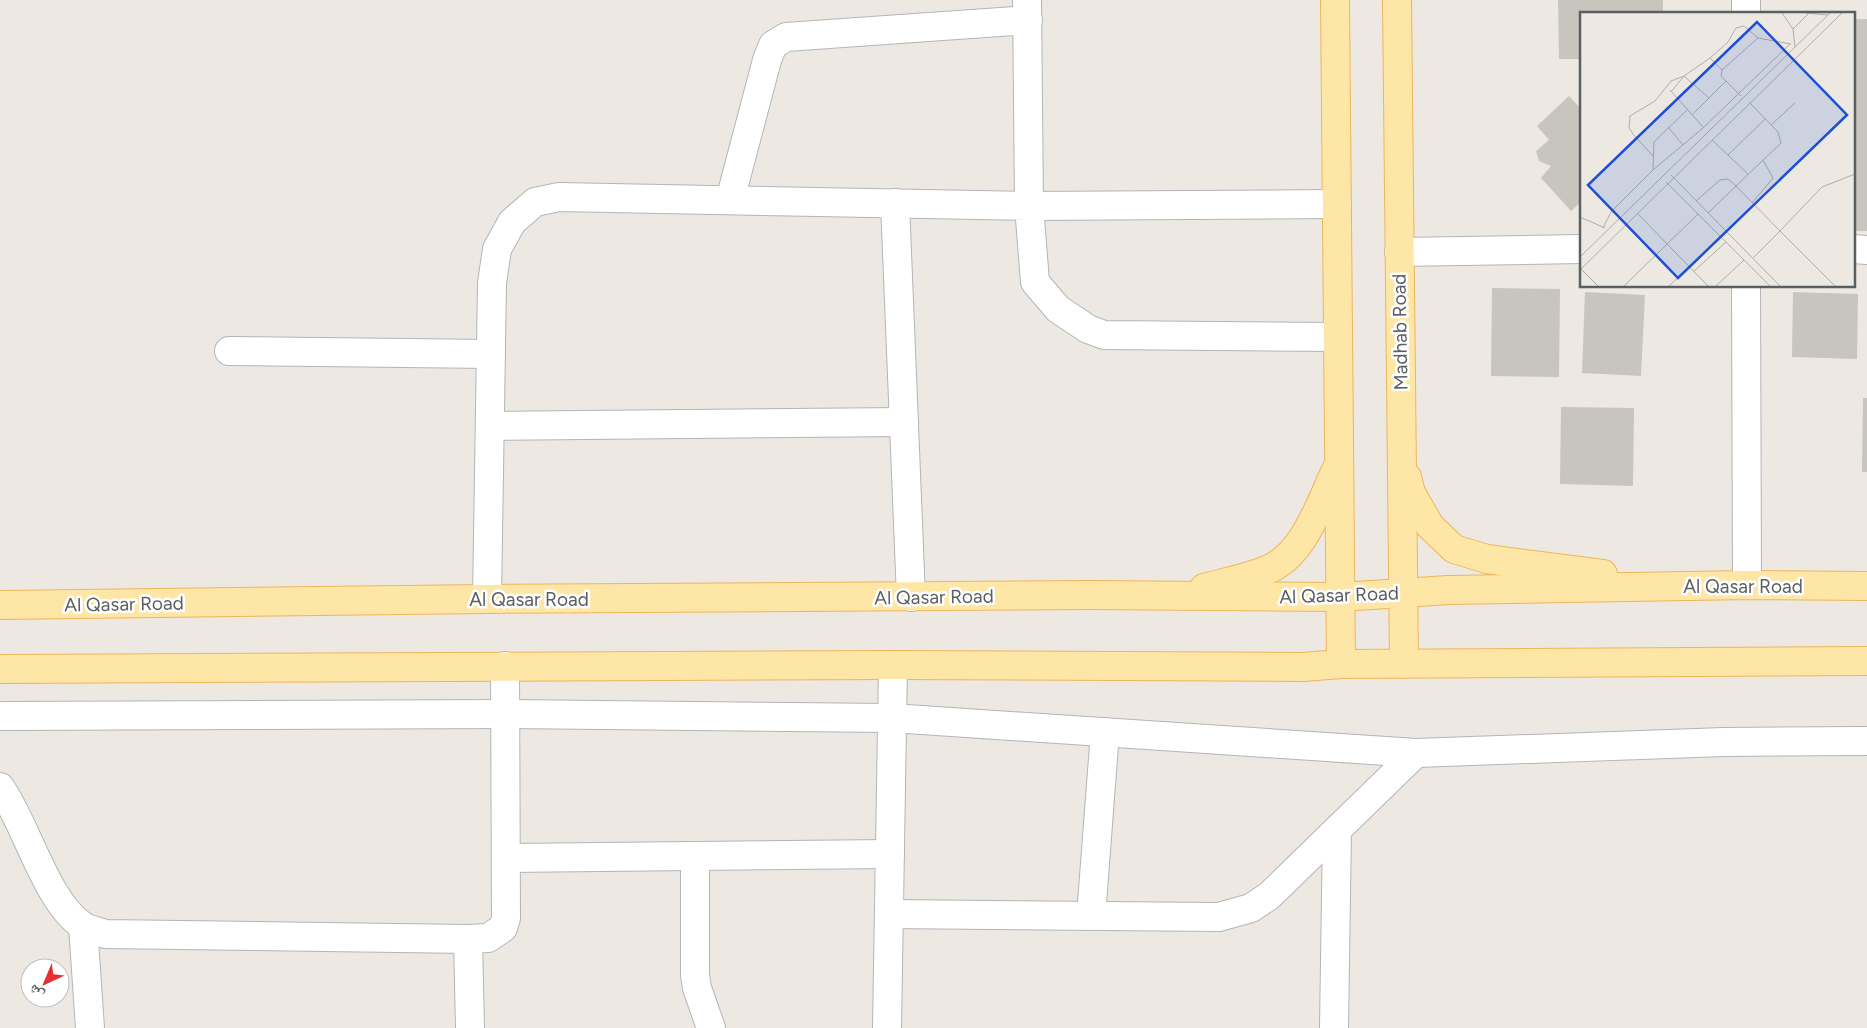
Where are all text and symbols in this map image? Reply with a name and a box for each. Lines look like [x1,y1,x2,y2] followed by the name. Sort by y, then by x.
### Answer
[1580,12,1854,288] inset map
[1387,273,1413,391] street label: Madhab Road
[1683,575,1803,598] street label: Al Qasar Road
[1279,581,1399,609] street label: Al Qasar Road
[874,584,994,610] street label: Al Qasar Road
[469,588,589,611] street label: Al Qasar Road
[64,591,184,617] street label: Al Qasar Road
[20,958,70,1008] north arrow
[25,981,48,1003] text: ش

